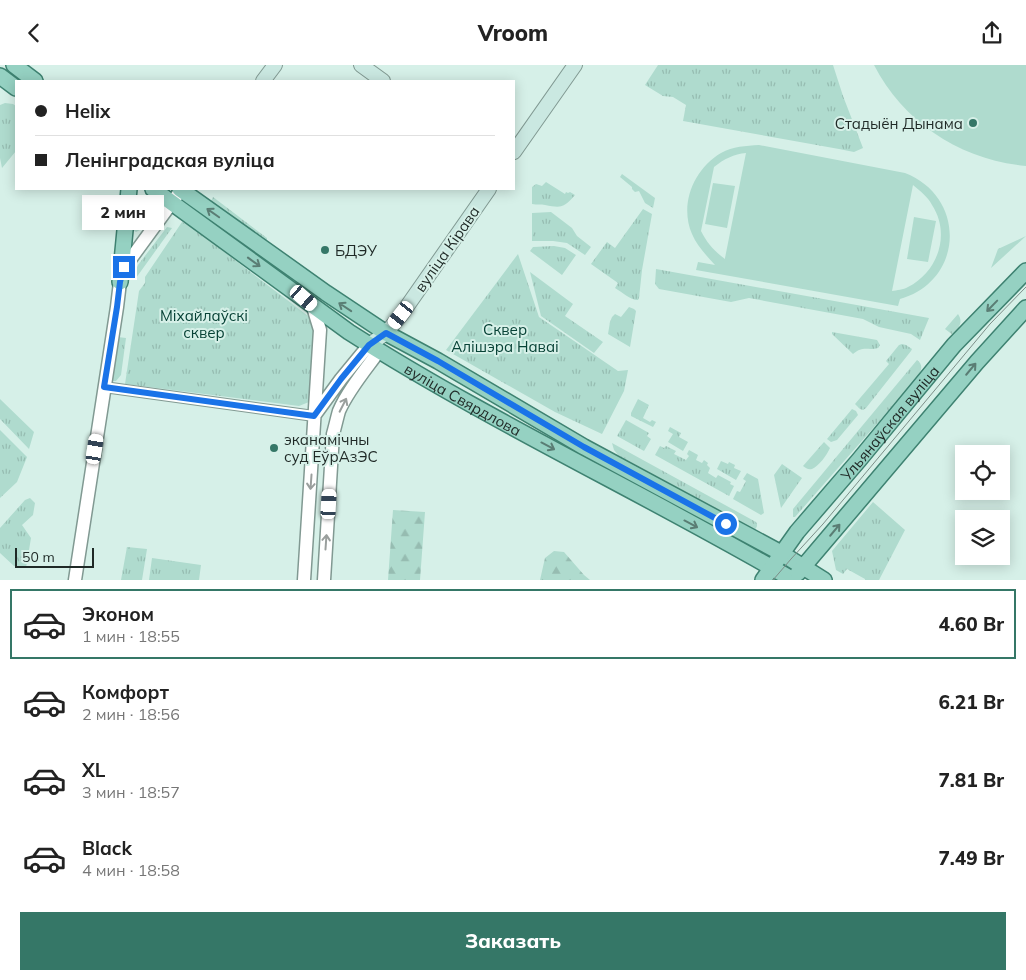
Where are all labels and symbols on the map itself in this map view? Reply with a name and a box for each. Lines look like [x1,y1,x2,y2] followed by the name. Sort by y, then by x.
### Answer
[835,114,963,133] place label: Стадыён Дынама
[967,117,979,129] marker: Стадыён Дынама
[83,195,165,229] callout: 2 мин
[410,203,484,295] street label: вуліца Кірава
[206,208,220,218] one-way arrow
[335,241,377,260] place label: БДЭУ
[319,244,331,256] marker: БДЭУ
[113,256,135,278] route end
[247,257,261,267] one-way arrow
[287,282,320,314] car
[385,299,416,331] car
[986,300,998,313] one-way arrow
[338,302,352,312] one-way arrow
[160,306,248,342] park label: Міхайлаўскі сквер
[451,320,559,356] park label: Сквер Алішэра Наваі
[401,359,525,440] street label: вуліца Свярдлова
[836,361,943,485] street label: Ульянаўская вуліца
[966,362,977,375] one-way arrow
[339,398,348,413] one-way arrow
[284,430,378,466] place label: эканамічны суд ЕўрАзЭС
[85,433,104,465] car
[268,442,280,454] marker: эканамічны суд ЕўрАзЭС
[540,442,555,452] one-way arrow
[306,474,316,490] one-way arrow
[320,489,337,519] car
[715,513,737,535] route start
[683,519,698,529] one-way arrow
[829,523,841,536] one-way arrow
[322,534,331,550] one-way arrow
[15,545,94,568] scale bar

